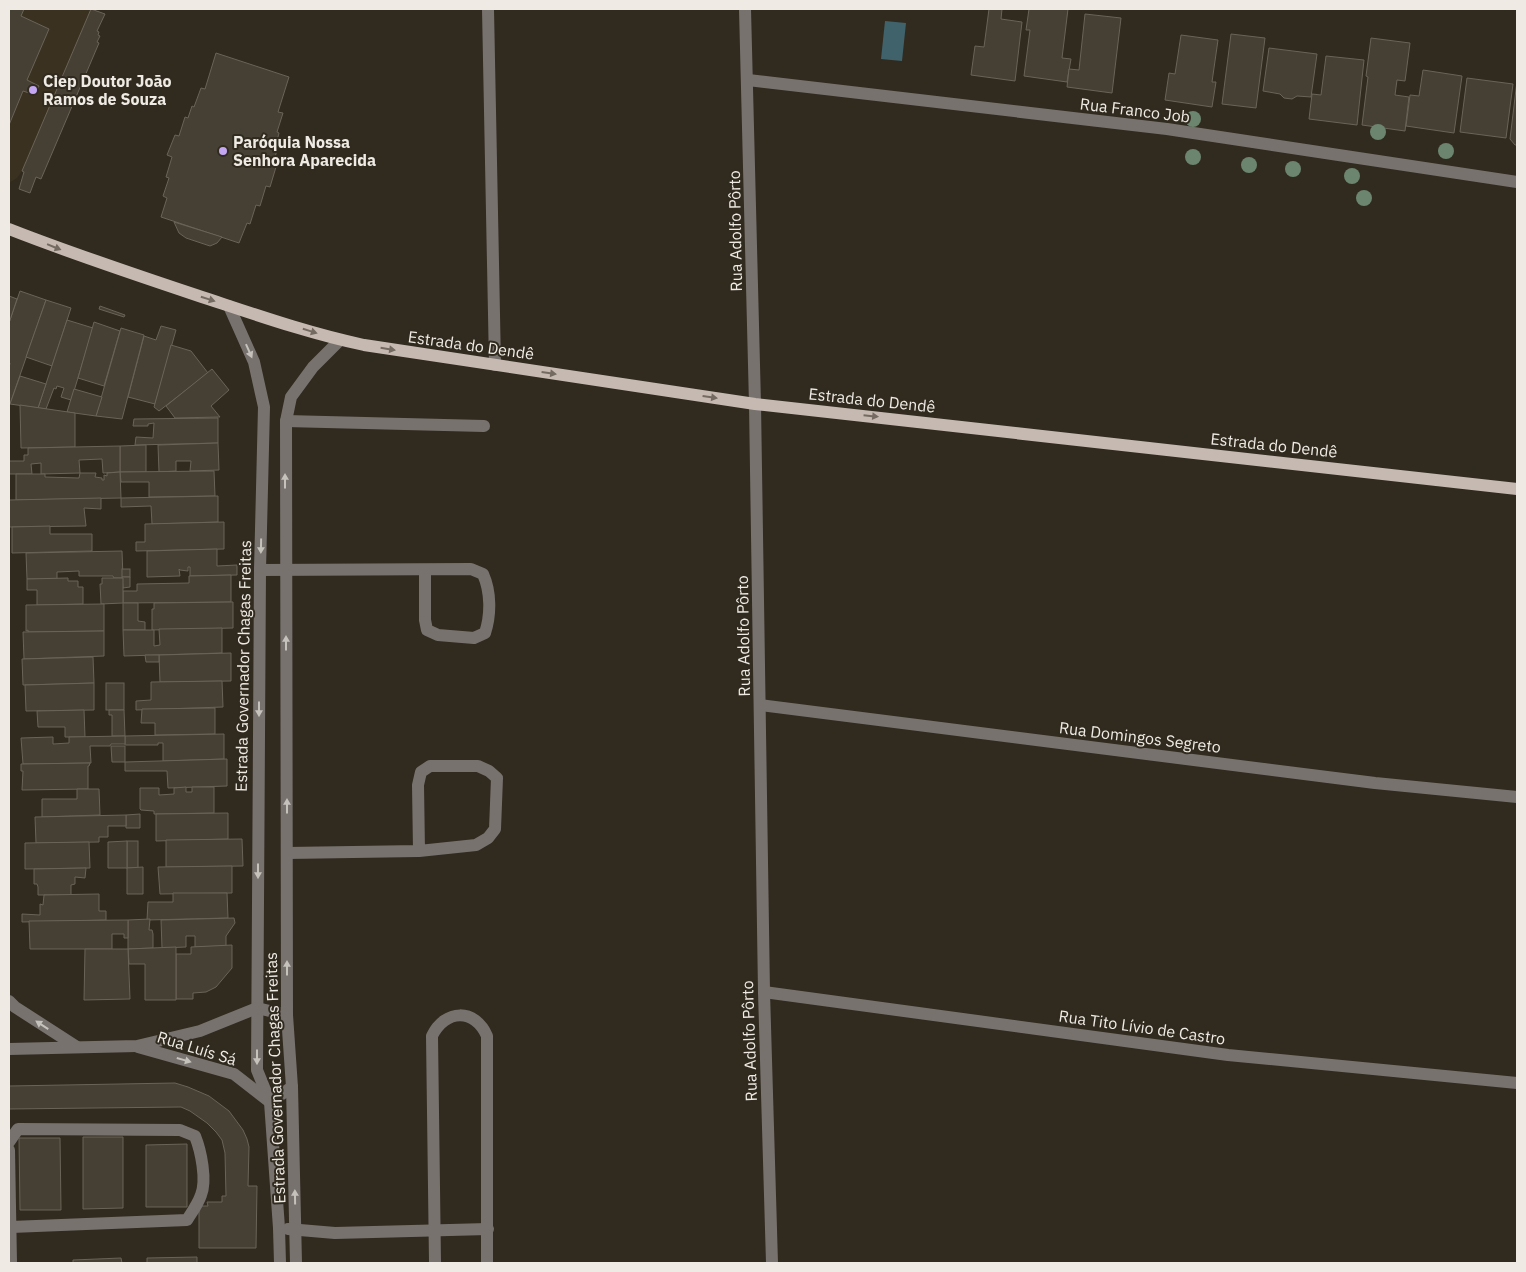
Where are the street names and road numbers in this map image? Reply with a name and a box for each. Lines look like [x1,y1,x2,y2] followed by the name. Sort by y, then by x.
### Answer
[1079,93,1191,127] street label: Rua Franco Job
[724,170,746,292] street label: Rua Adolfo Pôrto
[407,326,536,364] street label: Estrada do Dendê
[808,383,937,417] street label: Estrada do Dendê
[1210,428,1339,462] street label: Estrada do Dendê
[231,540,255,792] street label: Estrada Governador Chagas Freitas
[732,575,754,697] street label: Rua Adolfo Pôrto
[1058,717,1222,757] street label: Rua Domingos Segreto
[261,952,289,1204] street label: Estrada Governador Chagas Freitas
[737,980,761,1102] street label: Rua Adolfo Pôrto
[1057,1005,1227,1049] street label: Rua Tito Lívio de Castro
[155,1026,240,1070] street label: Rua Luís Sá

